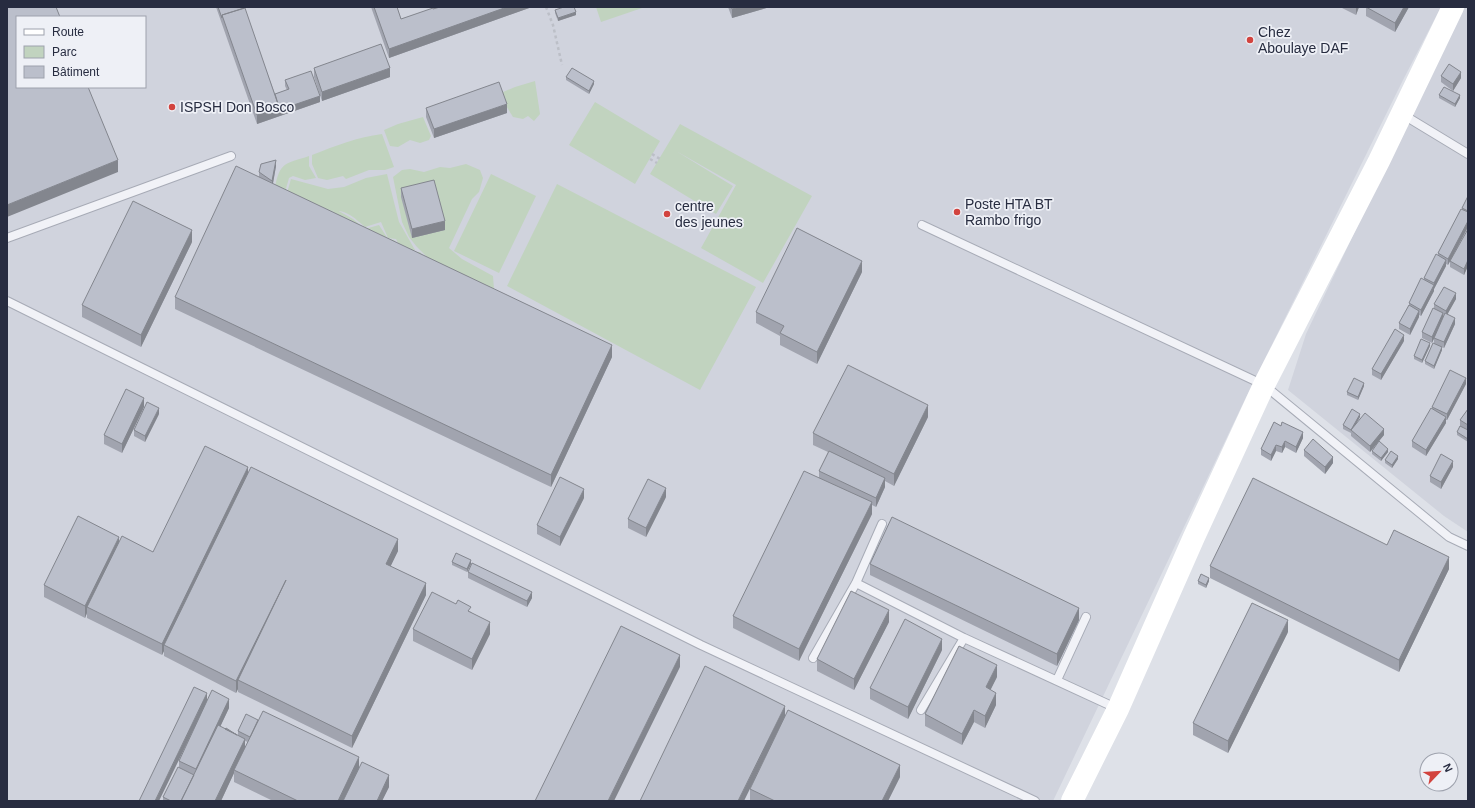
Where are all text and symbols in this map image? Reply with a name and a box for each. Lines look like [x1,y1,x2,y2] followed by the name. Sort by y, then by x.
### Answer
[16,16,146,88] legend
[1258,24,1348,56] place label: Chez Aboulaye DAF
[52,25,84,39] text: Route
[1245,35,1255,45] marker: Chez Aboulaye DAF
[52,45,77,59] text: Parc
[52,65,100,79] text: Bâtiment
[180,99,295,115] place label: ISPSH Don Bosco
[167,102,177,112] marker: ISPSH Don Bosco
[965,196,1053,228] place label: Poste HTA BT Rambo frigo
[675,198,743,230] place label: centre des jeunes
[952,207,962,217] marker: Poste HTA BT Rambo frigo
[662,209,672,219] marker: centre des jeunes
[1419,752,1459,792] north arrow
[1441,762,1455,774] text: N

